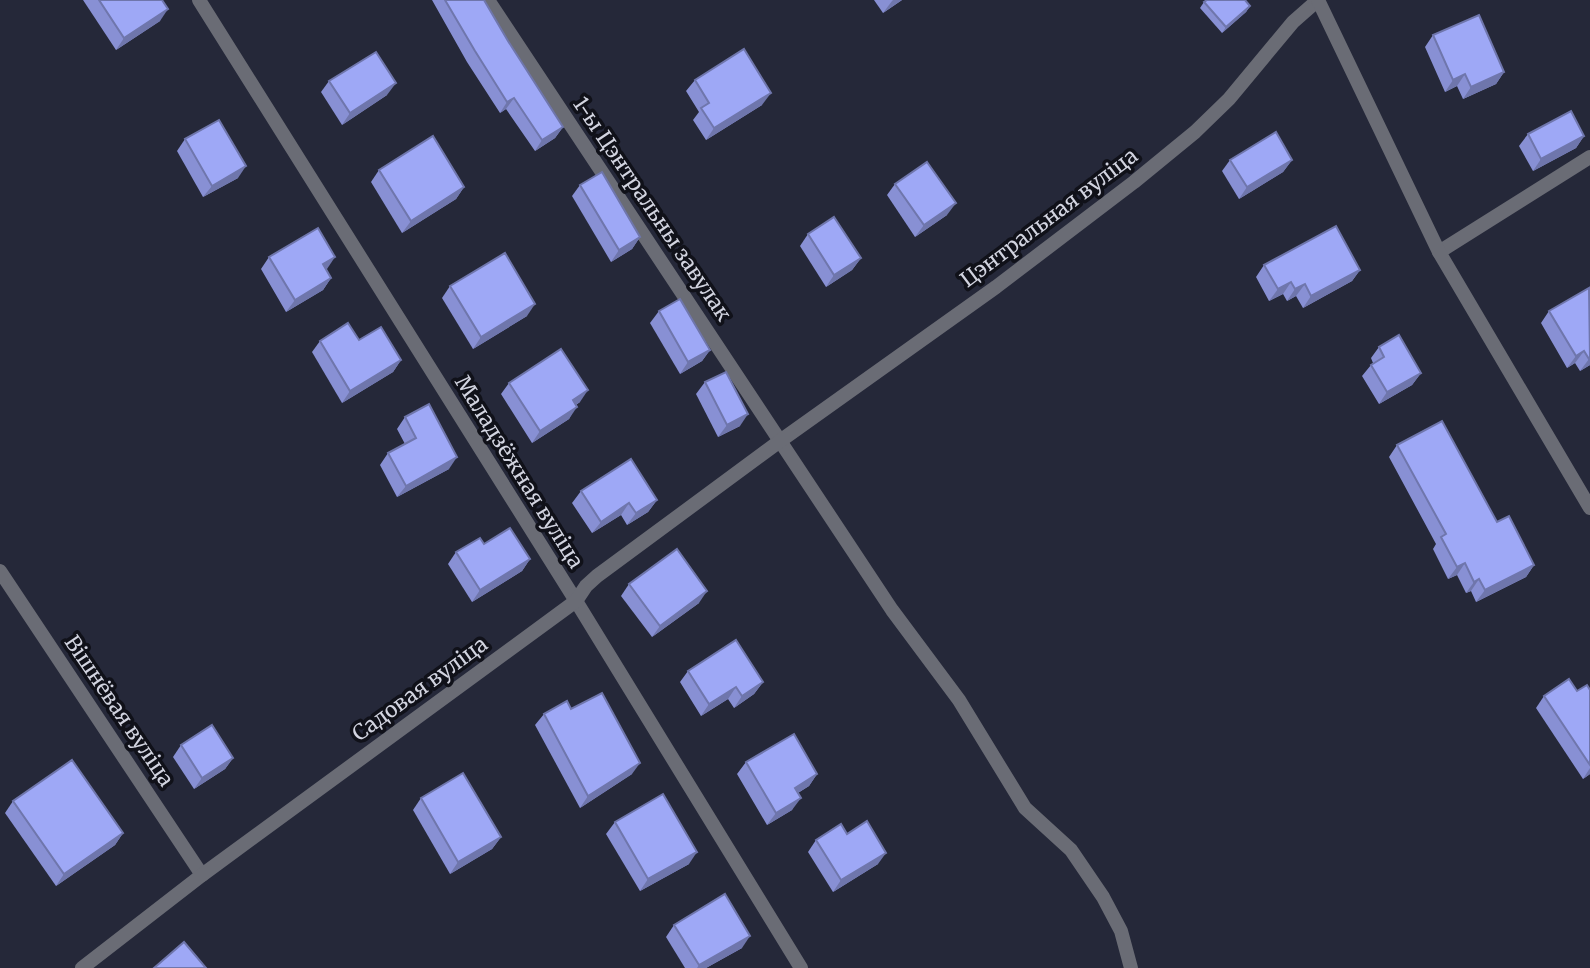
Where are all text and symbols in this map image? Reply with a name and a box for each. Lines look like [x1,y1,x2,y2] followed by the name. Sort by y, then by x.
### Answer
[567,91,738,326] street label: 1-ы Цэнтральны завулак
[955,142,1143,293] street label: Цэнтральная вуліца
[449,370,590,573] street label: Маладзёжная вуліца
[59,630,180,792] street label: Вішнёвая вуліца
[347,630,493,747] street label: Садовая вуліца

